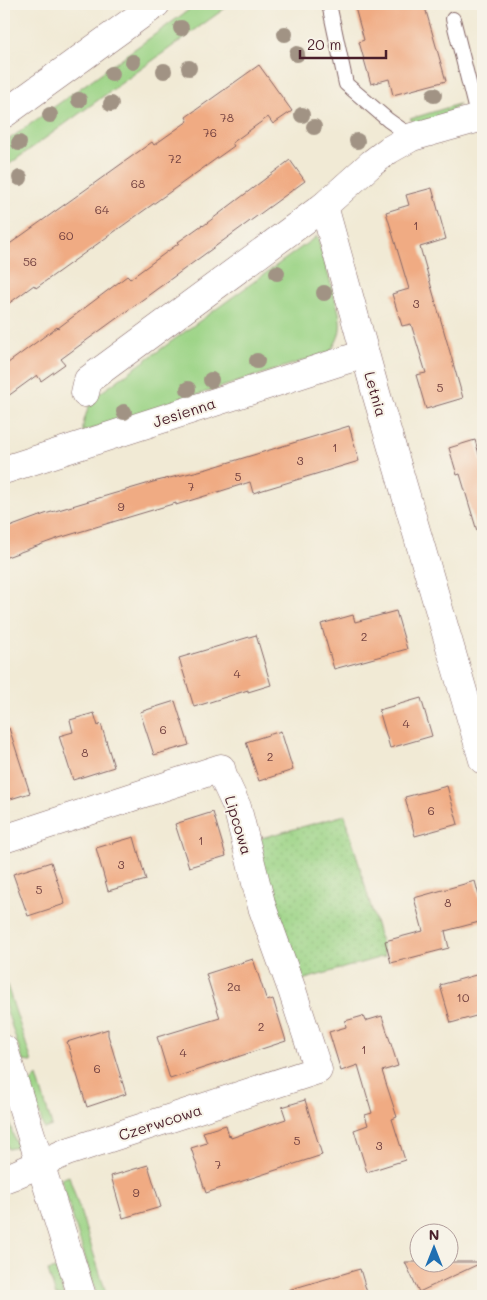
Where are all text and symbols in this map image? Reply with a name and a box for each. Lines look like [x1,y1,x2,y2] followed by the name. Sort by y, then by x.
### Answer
[300,28,386,60] scale bar
[307,34,341,54] text: 20 m
[220,109,234,125] house number: 78
[203,124,217,140] house number: 76
[168,150,182,166] house number: 72
[131,175,145,191] house number: 68
[95,201,109,217] house number: 64
[413,217,419,233] house number: 1
[59,227,74,243] house number: 60
[23,253,37,269] house number: 56
[412,295,420,311] house number: 3
[360,369,392,419] street label: Letnia
[437,379,444,395] house number: 5
[150,392,218,432] street label: Jesienna
[332,439,338,455] house number: 1
[296,452,304,468] house number: 3
[235,468,242,484] house number: 5
[188,478,195,494] house number: 7
[117,498,125,514] house number: 9
[361,628,367,644] house number: 2
[233,665,241,681] house number: 4
[402,715,410,731] house number: 4
[159,721,167,737] house number: 6
[81,744,89,760] house number: 8
[267,748,273,764] house number: 2
[221,793,257,857] street label: Lipcowa
[427,802,435,818] house number: 6
[198,832,204,848] house number: 1
[117,856,125,872] house number: 3
[36,881,43,897] house number: 5
[444,894,452,910] house number: 8
[227,978,241,994] house number: 2a
[457,989,470,1005] house number: 10
[258,1018,264,1034] house number: 2
[361,1041,367,1057] house number: 1
[179,1044,187,1060] house number: 4
[93,1060,101,1076] house number: 6
[116,1099,204,1145] street label: Czerwcowa
[294,1132,301,1148] house number: 5
[375,1137,383,1153] house number: 3
[215,1156,222,1172] house number: 7
[132,1184,140,1200] house number: 9
[410,1222,460,1272] north arrow
[429,1225,439,1244] text: N

